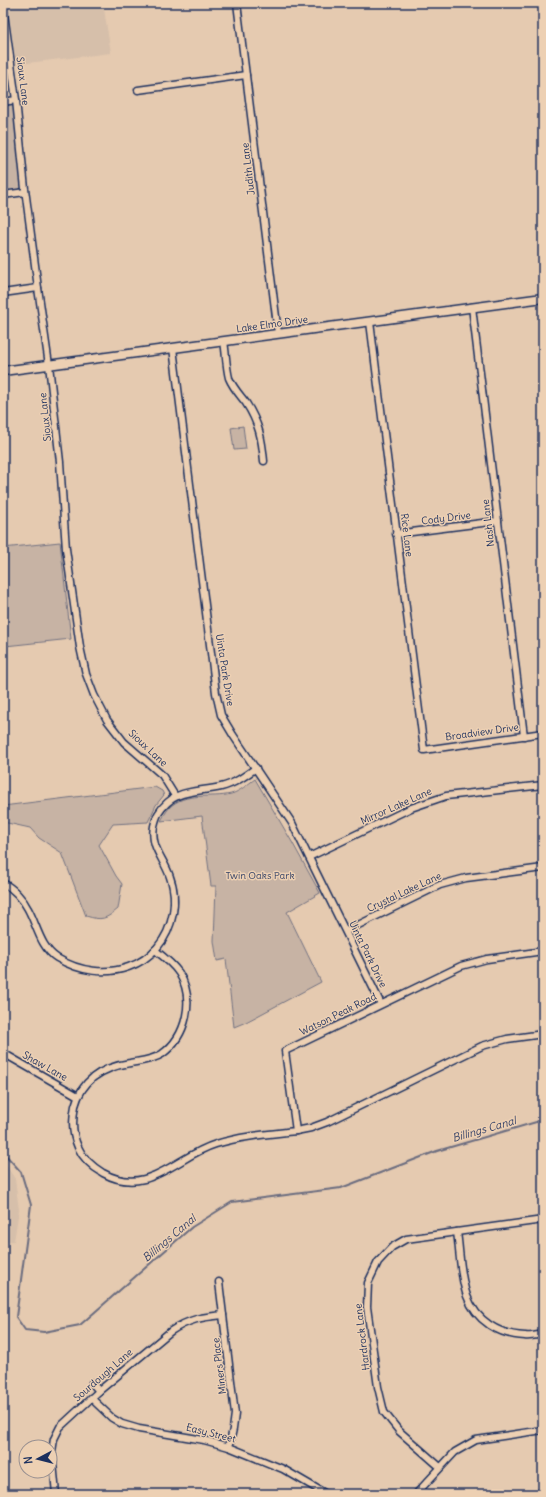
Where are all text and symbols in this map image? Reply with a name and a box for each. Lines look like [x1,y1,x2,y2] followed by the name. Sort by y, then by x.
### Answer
[14,56,32,106] street label: Sioux Lane
[238,142,258,196] street label: Judith Lane
[235,313,309,335] street label: Lake Elmo Drive
[36,392,54,442] street label: Sioux Lane
[479,499,497,547] street label: Nash Lane
[421,509,471,527] street label: Cody Drive
[398,513,416,557] street label: Rice Lane
[213,633,237,707] street label: Uinta Park Drive
[444,720,520,744] street label: Broadview Drive
[126,727,170,769] street label: Sioux Lane
[358,784,434,828] street label: Mirror Lake Lane
[225,869,295,882] park label: Twin Oaks Park
[365,869,443,915] street label: Crystal Lake Lane
[346,918,390,990] street label: Uinta Park Drive
[297,990,379,1038] street label: Watson Peak Road
[20,1048,70,1084] street label: Shaw Lane
[450,1113,519,1145] water label: Billings Canal
[139,1211,200,1264] water label: Billings Canal
[351,1303,373,1371] street label: Hardrock Lane
[209,1337,229,1395] street label: Miners Place
[71,1346,135,1404] street label: Sourdough Lane
[185,1421,238,1446] street label: Easy Street
[18,1439,58,1479] north arrow
[21,1456,35,1465] text: N

